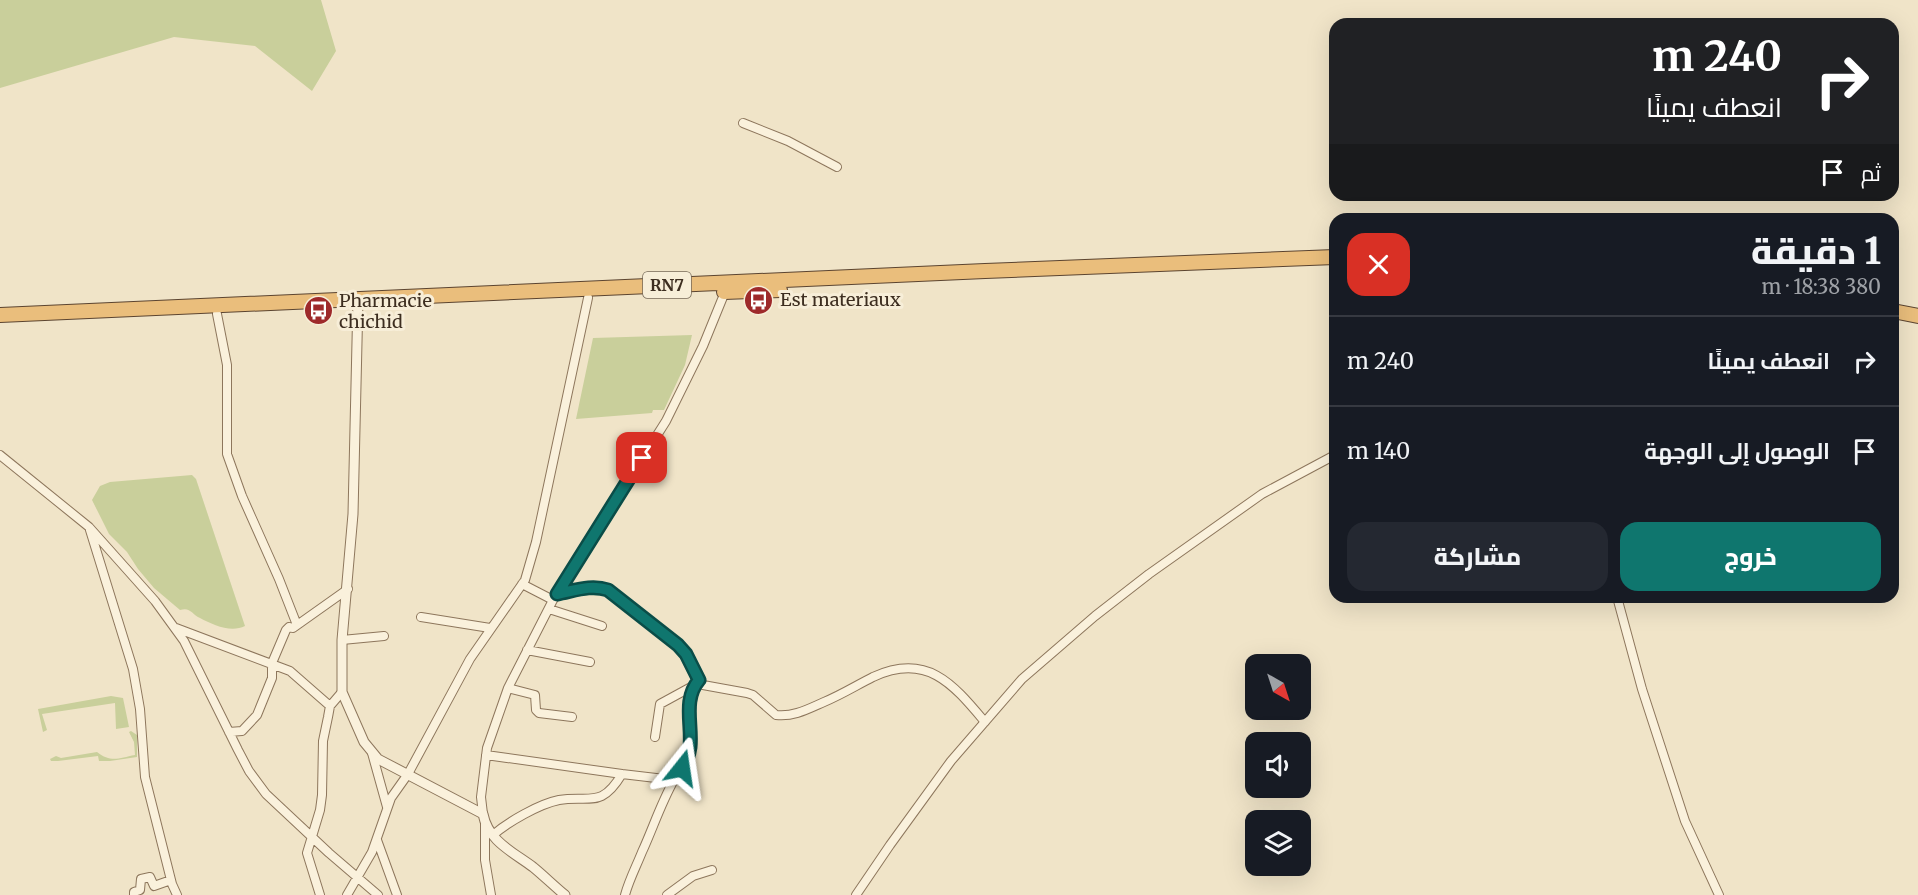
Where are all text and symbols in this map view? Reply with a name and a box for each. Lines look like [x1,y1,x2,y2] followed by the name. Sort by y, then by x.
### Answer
[1652,30,1782,82] text: 240 m
[1803,42,1881,120] icon: right
[1646,90,1782,124] text: انعطف يمينًا
[1816,156,1849,189] icon: arrive
[1861,159,1881,187] text: ثم
[1751,229,1881,274] text: 1 دقيقة
[1347,233,1410,296] button: close
[643,272,691,298] road number: RN7
[1762,274,1881,299] text: 380 m · 18:38
[743,284,775,316] bus stop icon: Est materiaux
[780,288,901,311] place label: Est materiaux
[339,289,432,333] place label: Pharmacie chichid
[302,295,334,327] bus stop icon: Pharmacie chichid
[1848,345,1881,378] icon: right
[1347,347,1414,375] text: 240 m
[1708,347,1830,375] text: انعطف يمينًا
[616,432,667,483] pin
[1848,435,1881,468] icon: arrive
[1347,437,1410,465] text: 140 m
[1644,437,1830,465] text: الوصول إلى الوجهة
[625,441,658,474] icon: arrive
[1347,522,1608,591] button: مشاركة
[1620,522,1881,591] button: خروج
[1245,654,1311,720] north arrow
[1245,654,1311,876] map controls
[1245,732,1311,798] button: sound
[650,736,714,800] position arrow
[1245,810,1311,876] button: layers

